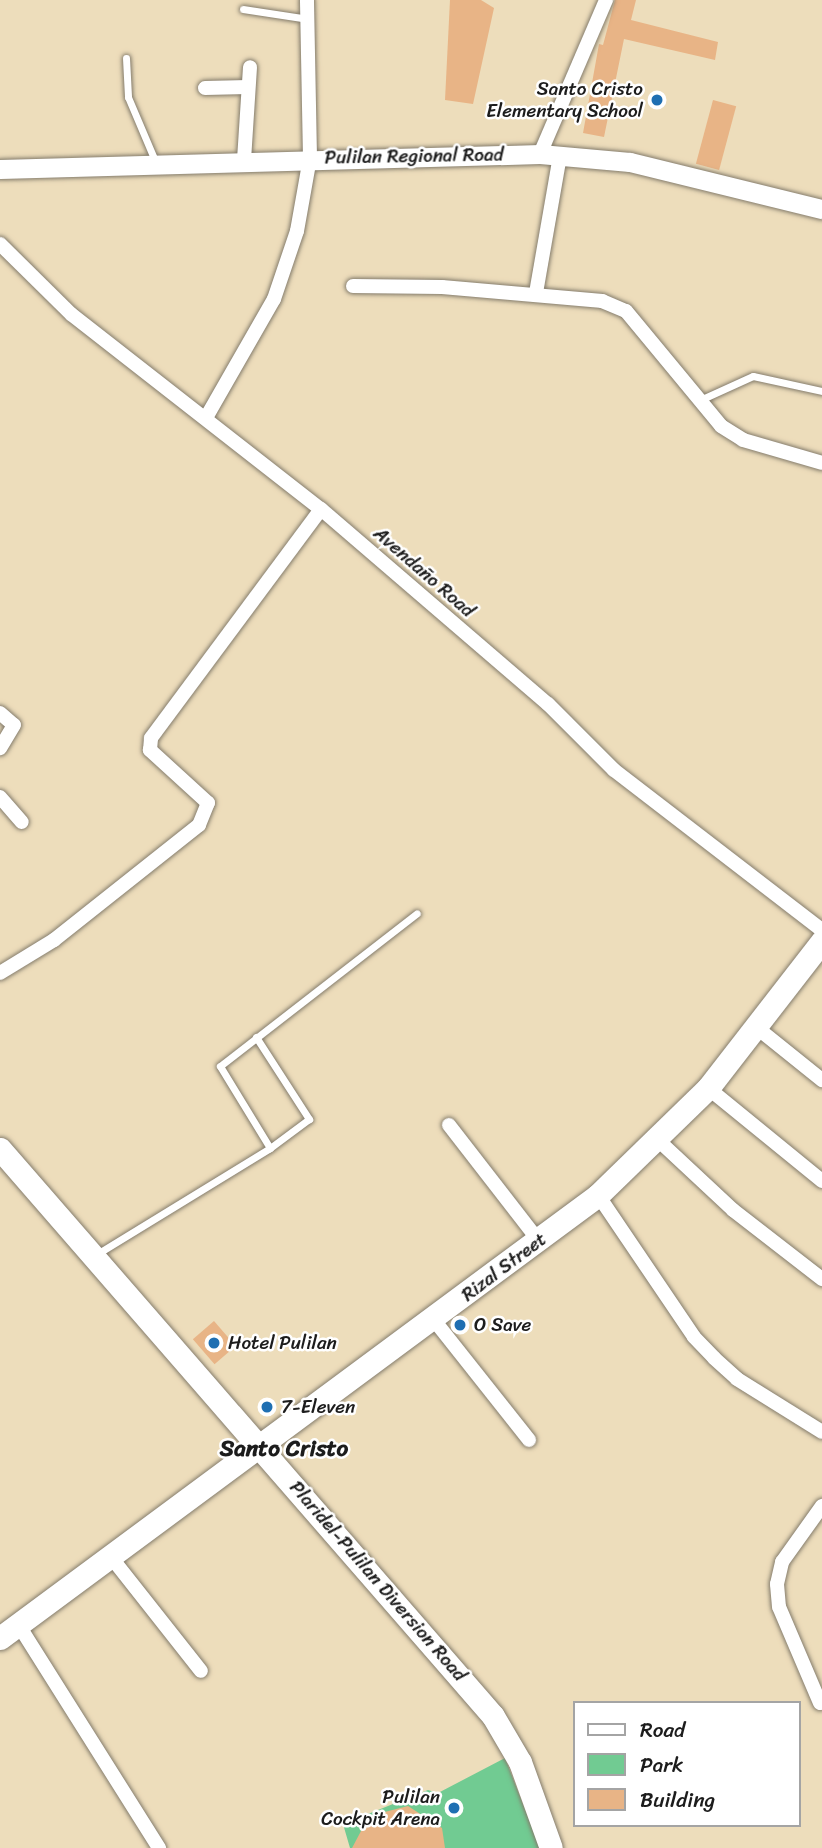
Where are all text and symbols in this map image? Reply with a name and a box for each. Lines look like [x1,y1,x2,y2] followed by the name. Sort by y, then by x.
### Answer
[486,78,643,122] place label: Santo Cristo Elementary School
[649,92,665,108] marker: Santo Cristo Elementary School
[324,143,504,169] street label: Pulilan Regional Road
[369,522,479,622] street label: Avendaño Road
[457,1228,551,1306] street label: Rizal Street
[474,1314,531,1336] place label: O Save
[452,1317,468,1333] marker: O Save
[228,1332,337,1354] place label: Hotel Pulilan
[206,1335,222,1351] marker: Hotel Pulilan
[281,1396,355,1418] place label: 7-Eleven
[259,1399,275,1415] marker: 7-Eleven
[220,1435,348,1463] district label: Santo Cristo
[285,1477,471,1685] street label: Plaridel-Pulilan Diversion Road
[574,1701,801,1827] legend
[640,1711,685,1749] text: Road
[640,1746,683,1784] text: Park
[640,1781,715,1819] text: Building
[321,1786,440,1830] place label: Pulilan Cockpit Arena
[446,1800,462,1816] marker: Pulilan Cockpit Arena

